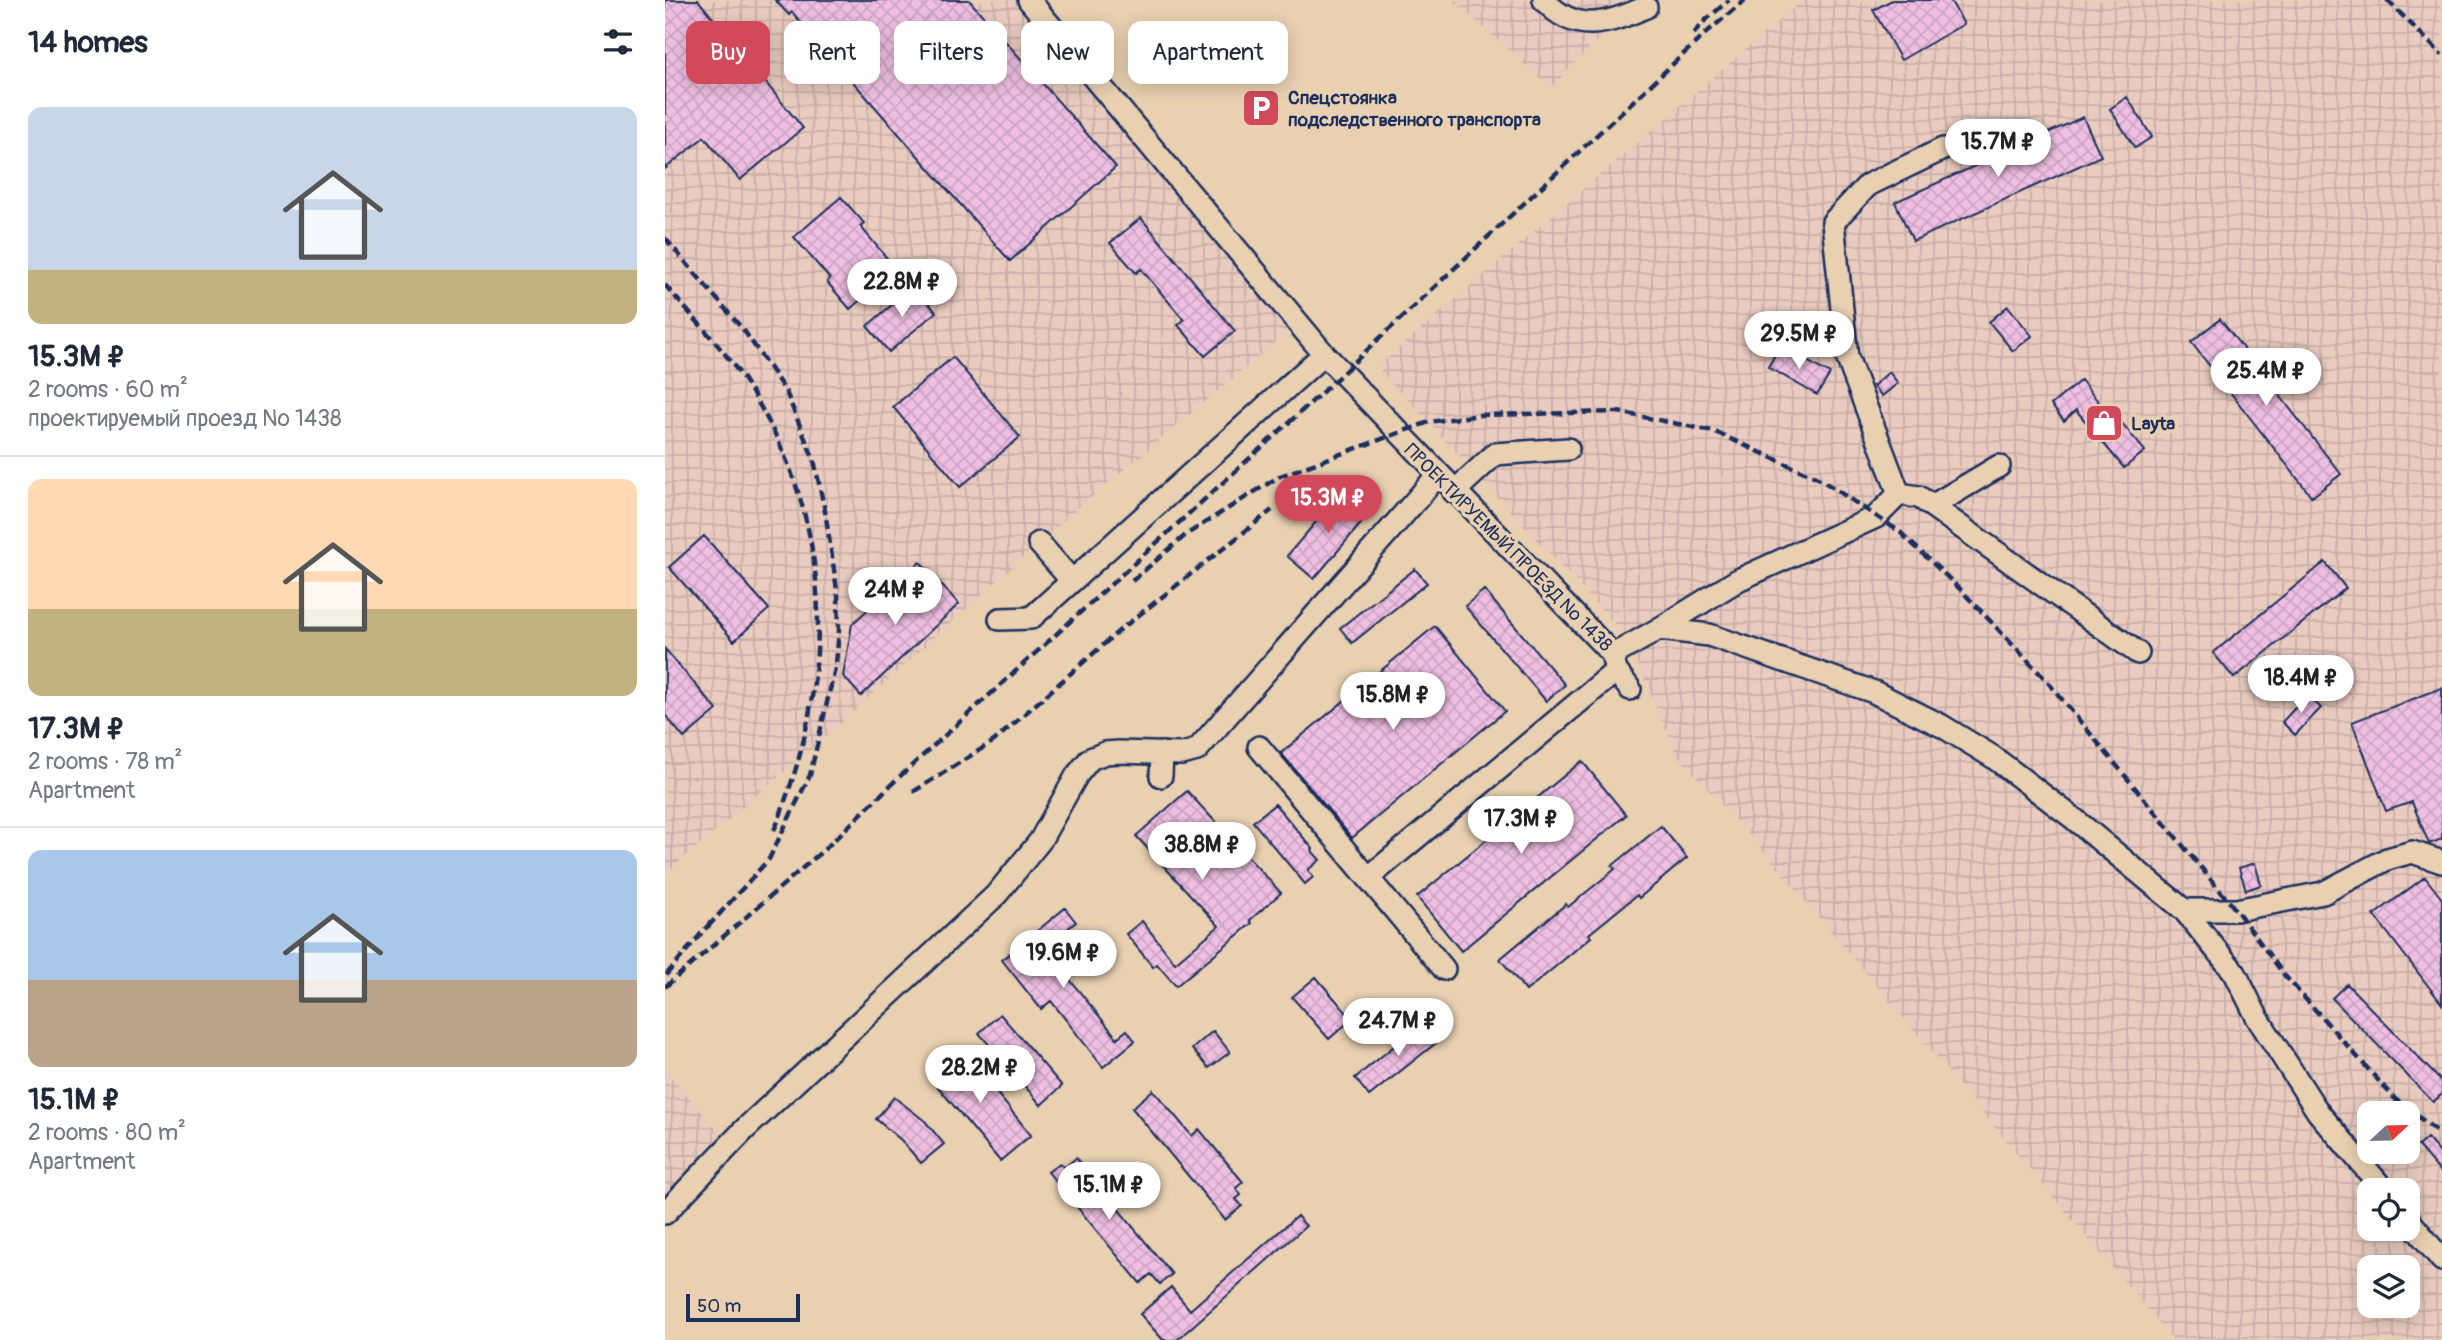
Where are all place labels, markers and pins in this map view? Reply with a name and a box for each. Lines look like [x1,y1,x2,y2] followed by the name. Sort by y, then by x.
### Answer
[1288,86,1541,132] place label: Спецстоянка подследственного транспорта
[1240,87,1282,129] parking icon: Спецстоянка подследственного транспорта
[1933,120,2063,179] pin: 15.7M ₽
[837,260,967,319] pin: 22.8M ₽
[1734,312,1864,371] pin: 29.5M ₽
[2201,348,2331,408] pin: 25.4M ₽
[2083,402,2125,444] shop icon: Layta
[2131,412,2175,436] place label: Layta
[1263,476,1393,535] pin: 15.3M ₽
[846,568,944,627] pin: 24M ₽
[2236,656,2366,715] pin: 18.4M ₽
[1328,672,1458,732] pin: 15.8M ₽
[1456,796,1586,856] pin: 17.3M ₽
[1137,822,1267,882] pin: 38.8M ₽
[998,930,1128,990] pin: 19.6M ₽
[1333,998,1463,1058] pin: 24.7M ₽
[915,1046,1045,1105] pin: 28.2M ₽
[1044,1162,1174,1222] pin: 15.1M ₽

